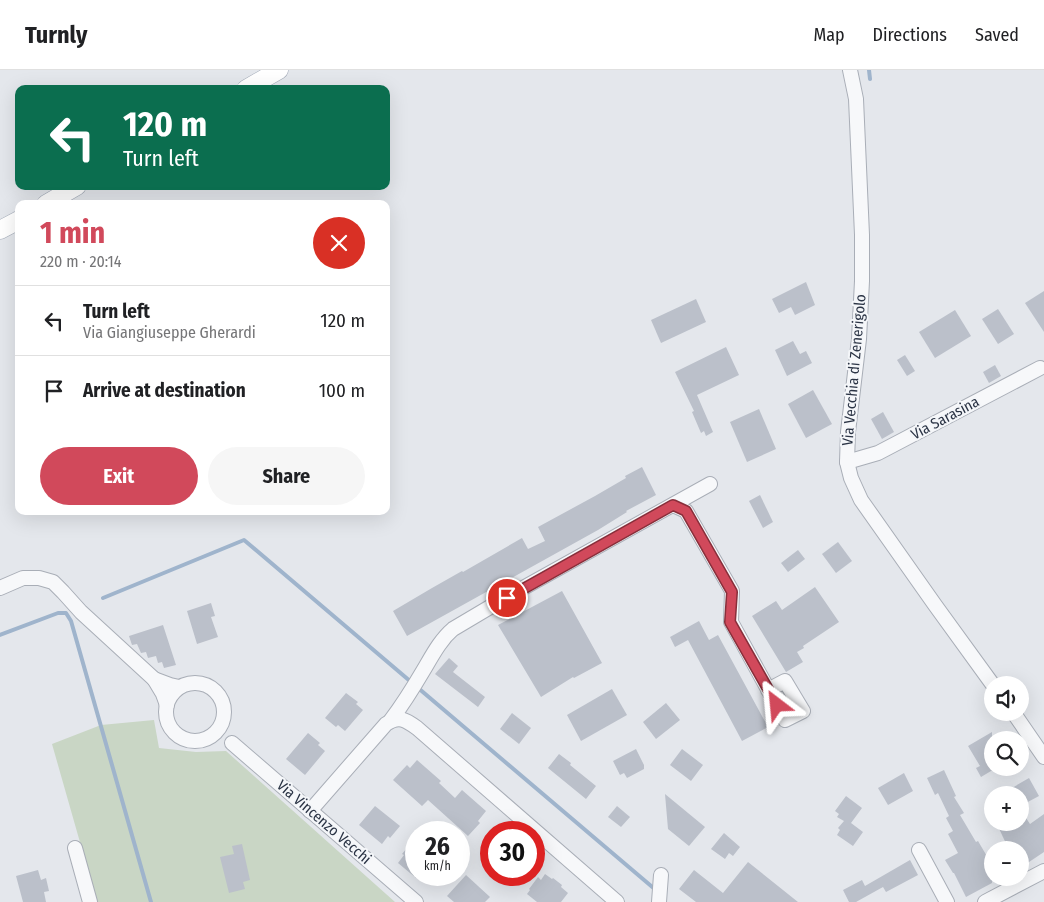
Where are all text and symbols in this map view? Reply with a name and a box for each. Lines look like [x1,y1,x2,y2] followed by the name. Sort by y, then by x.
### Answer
[25,21,87,49] text: Turnly
[813,24,845,46] text: Map
[873,24,947,46] text: Directions
[975,24,1019,46] text: Saved
[123,103,207,145] text: 120 m
[40,105,105,170] icon: left
[123,145,199,172] text: Turn left
[40,215,105,251] text: 1 min
[313,217,365,269] button: close
[40,252,122,271] text: 220 m · 20:14
[838,293,870,447] street label: Via Vecchia di Zenerigolo
[83,300,150,323] text: Turn left
[40,307,68,335] icon: left
[320,309,365,332] text: 120 m
[83,323,256,342] text: Via Giangiuseppe Gherardi
[40,377,68,405] icon: arrive
[83,379,246,402] text: Arrive at destination
[319,379,365,402] text: 100 m
[908,393,982,443] street label: Via Sarasina
[40,447,198,505] button: Exit
[208,447,365,505] button: Share
[486,577,528,619] pin
[493,584,521,612] icon: arrive
[984,676,1029,886] map controls
[984,676,1029,721] button: sound
[750,678,802,730] position arrow
[984,731,1029,776] button: search
[273,776,375,868] street label: Via Vincenzo Vecchi
[984,786,1029,831] button: +
[480,821,545,886] speed limit sign: 30
[425,832,450,862] text: 26
[984,841,1029,886] button: −
[424,859,451,873] text: km/h

